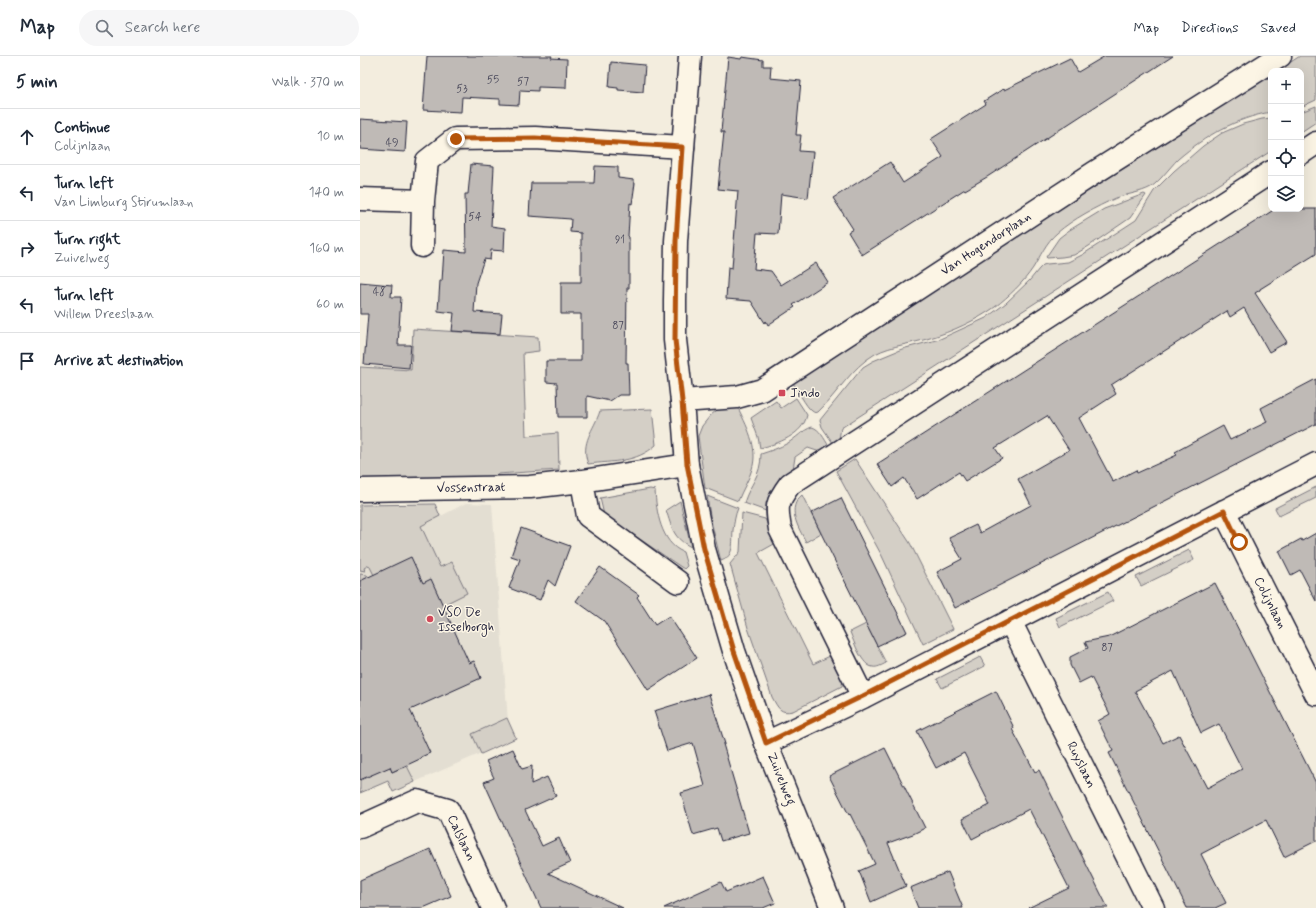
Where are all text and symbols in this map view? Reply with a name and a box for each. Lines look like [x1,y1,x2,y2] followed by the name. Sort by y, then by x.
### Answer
[79,10,359,46] search box
[20,15,55,40] text: Map
[93,17,115,39] icon: search
[125,18,200,38] text: Search here
[1133,19,1159,37] text: Map
[1181,19,1239,37] text: Directions
[1261,19,1296,37] text: Saved
[1268,68,1304,212] map controls
[1268,68,1304,104] button: +
[16,71,58,93] text: 5 min
[487,73,499,87] house number: 55
[272,74,344,91] text: Walk · 370 m
[517,75,530,89] house number: 57
[456,82,468,96] house number: 53
[1268,104,1304,140] button: −
[54,118,110,138] text: Continue
[16,126,38,148] icon: ahead
[317,128,344,145] text: 10 m
[447,130,465,148] route end
[386,136,398,150] house number: 49
[54,138,110,155] text: Colijnlaan
[1268,140,1304,176] button: locate
[54,174,114,194] text: Turn left
[1268,176,1304,212] button: layers
[16,182,38,204] icon: left
[309,184,344,201] text: 140 m
[54,194,193,211] text: Van Limburg Stirumlaan
[937,208,1035,280] street label: Van Hogendorplaan
[468,210,482,224] house number: 54
[54,230,121,250] text: Turn right
[615,233,625,247] house number: 91
[16,238,38,260] icon: right
[309,240,344,257] text: 160 m
[54,250,110,267] text: Zuivelweg
[373,285,385,299] house number: 48
[54,286,114,306] text: Turn left
[16,294,38,316] icon: left
[316,296,344,313] text: 60 m
[54,306,154,323] text: Willem Dreeslaan
[612,319,624,333] house number: 87
[16,350,38,372] icon: arrive
[54,351,183,371] text: Arrive at destination
[790,385,820,402] place label: Jindo
[777,388,787,398] marker: Jindo
[437,479,506,497] street label: Vossenstraat
[1230,533,1248,551] route start
[1250,574,1290,632] street label: Colijnlaan
[438,604,494,637] place label: VSO De Isselborgh
[425,614,435,624] marker: VSO De Isselborgh
[1101,641,1113,655] house number: 87
[1062,739,1100,791] street label: Ruyslaan
[761,750,799,809] street label: Zuivelweg
[443,812,479,864] street label: Calslaan

